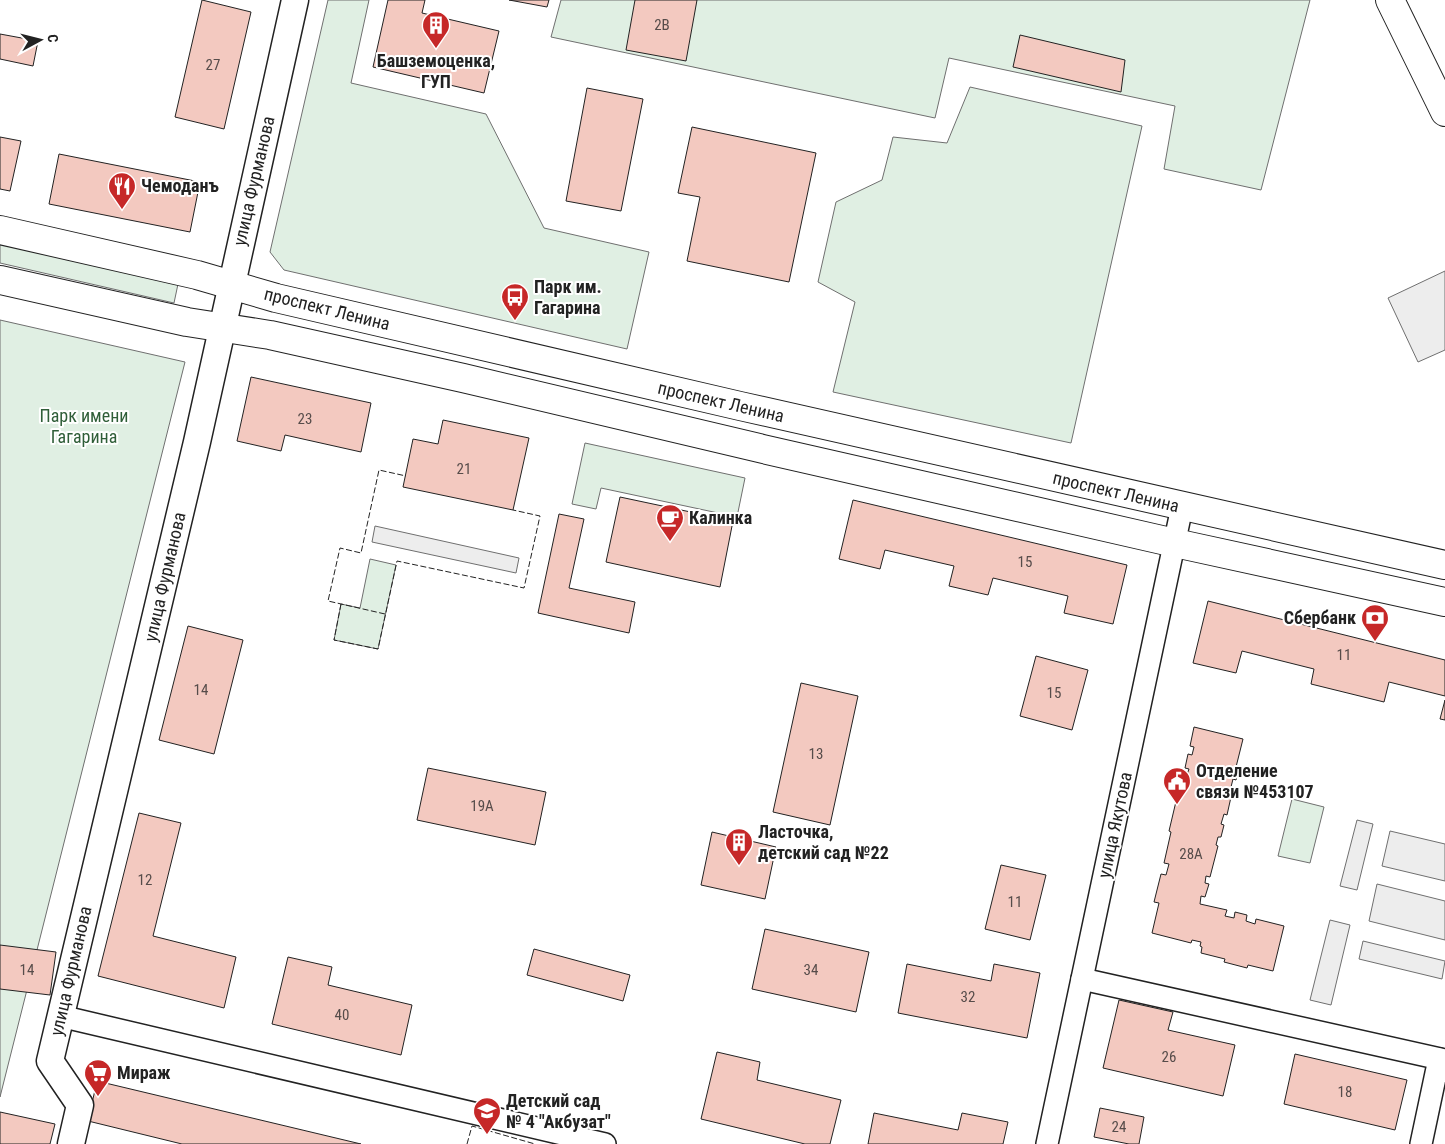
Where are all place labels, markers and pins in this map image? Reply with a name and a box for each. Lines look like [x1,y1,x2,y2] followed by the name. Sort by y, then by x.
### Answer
[421,10,451,49] building icon: Башземоценка, ГУП
[377,50,495,92] place label: Башземоценка, ГУП
[107,171,137,210] restaurant icon: Чемоданъ
[141,175,219,196] place label: Чемоданъ
[534,276,602,318] place label: Парк им. Гагарина
[500,282,530,321] bus stop icon: Парк им. Гагарина
[655,503,685,542] cafe icon: Калинка
[689,507,752,528] place label: Калинка
[1360,603,1390,642] bank icon: Сбербанк
[1284,607,1356,628] place label: Сбербанк
[1196,760,1314,802] place label: Отделение связи №453107
[1162,766,1192,805] public building icon: Отделение связи №453107
[758,821,889,863] place label: Ласточка, детский сад №22
[724,827,754,866] building icon: Ласточка, детский сад №22
[83,1058,113,1097] supermarket icon: Мираж
[117,1062,171,1083] place label: Мираж
[506,1090,611,1132] place label: Детский сад № 4 "Акбузат"
[472,1096,502,1135] school or university icon: Детский сад № 4 "Акбузат"

